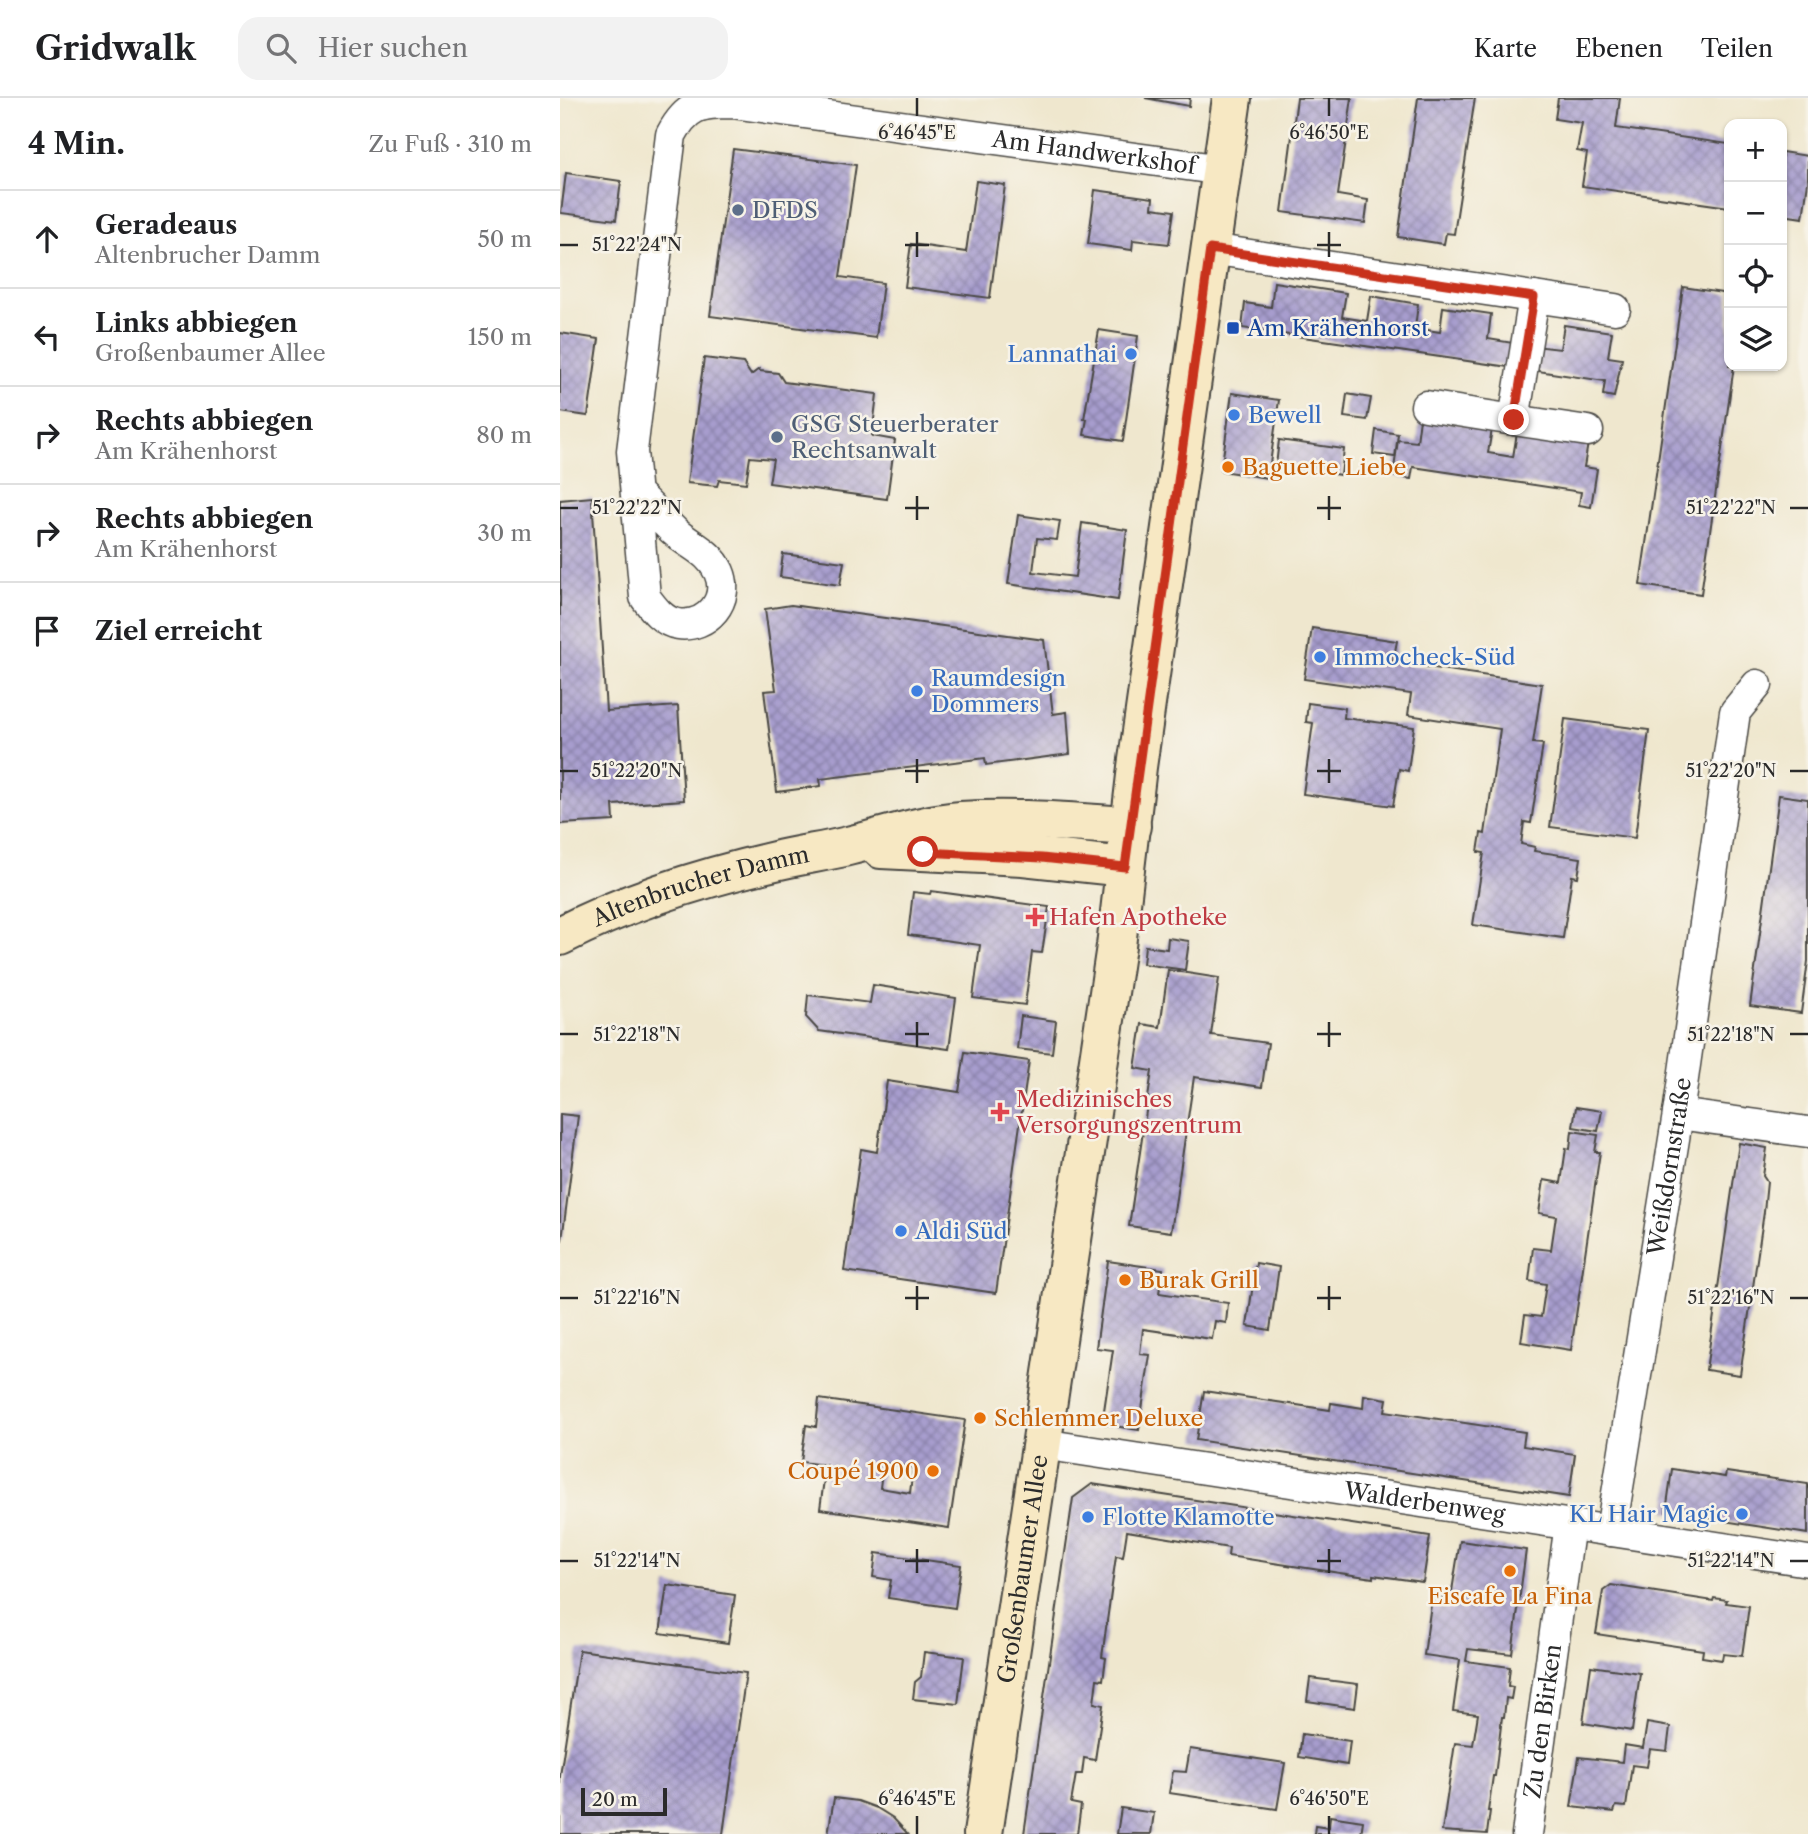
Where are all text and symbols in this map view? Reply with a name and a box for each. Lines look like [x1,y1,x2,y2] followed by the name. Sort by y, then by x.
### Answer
[238,17,728,80] search box
[35,28,196,69] text: Gridwalk
[262,29,300,67] icon: search
[318,32,468,64] text: Hier suchen
[1474,34,1537,63] text: Karte
[1575,34,1663,63] text: Ebenen
[1701,34,1773,63] text: Teilen
[1724,119,1787,371] map controls
[1724,119,1787,182] button: +
[878,122,956,144] text: 6°46'45"E
[1289,122,1369,144] text: 6°46'50"E
[28,125,125,162] text: 4 Min.
[989,125,1201,181] street label: Am Handwerkshof
[369,130,532,158] text: Zu Fuß · 310 m
[1724,182,1787,245] button: −
[752,196,818,224] place label: DFDS
[730,202,746,218] marker: DFDS
[95,209,237,241] text: Geradeaus
[28,220,66,258] icon: ahead
[477,225,532,253] text: 50 m
[592,234,682,256] text: 51°22'24"N
[95,241,320,269] text: Altenbrucher Damm
[1724,245,1787,308] button: locate
[95,307,298,339] text: Links abbiegen
[1724,308,1787,371] button: layers
[1246,314,1429,342] place label: Am Krähenhorst
[28,318,66,356] icon: left
[1225,320,1241,336] marker: Am Krähenhorst
[468,323,532,351] text: 150 m
[95,339,326,367] text: Großenbaumer Allee
[1007,340,1117,368] place label: Lannathai
[1123,346,1139,362] marker: Lannathai
[1248,401,1322,429] place label: Bewell
[1498,404,1529,435] route end
[95,405,313,437] text: Rechts abbiegen
[1226,407,1242,423] marker: Bewell
[791,410,999,464] place label: GSG Steuerberater Rechtsanwalt
[28,416,66,454] icon: right
[476,421,532,449] text: 80 m
[769,429,785,445] marker: GSG Steuerberater Rechtsanwalt
[95,437,277,465] text: Am Krähenhorst
[1242,453,1406,481] place label: Baguette Liebe
[1220,459,1236,475] marker: Baguette Liebe
[592,497,682,519] text: 51°22'22"N
[1686,497,1776,519] text: 51°22'22"N
[95,503,313,535] text: Rechts abbiegen
[28,514,66,552] icon: right
[477,519,532,547] text: 30 m
[95,535,277,563] text: Am Krähenhorst
[28,612,66,650] icon: arrive
[95,615,262,647] text: Ziel erreicht
[1334,643,1516,671] place label: Immocheck-Süd
[1312,649,1328,665] marker: Immocheck-Süd
[931,664,1066,718] place label: Raumdesign Dommers
[909,683,925,699] marker: Raumdesign Dommers
[592,760,683,782] text: 51°22'20"N
[1686,760,1777,782] text: 51°22'20"N
[907,836,938,867] route start
[587,840,811,933] street label: Altenbrucher Damm
[1049,903,1227,931] place label: Hafen Apotheke
[1027,909,1043,925] marker: Hafen Apotheke
[593,1024,681,1046] text: 51°22'18"N
[1687,1024,1775,1046] text: 51°22'18"N
[1641,1076,1697,1259] street label: Weißdornstraße
[1015,1085,1242,1139] place label: Medizinisches Versorgungszentrum
[990,1102,1010,1122] marker: Medizinisches Versorgungszentrum
[914,1217,1008,1245] place label: Aldi Süd
[893,1223,909,1239] marker: Aldi Süd
[1139,1266,1259,1294] place label: Burak Grill
[1117,1272,1133,1288] marker: Burak Grill
[593,1287,681,1309] text: 51°22'16"N
[1687,1287,1775,1309] text: 51°22'16"N
[994,1404,1203,1432] place label: Schlemmer Deluxe
[972,1410,988,1426] marker: Schlemmer Deluxe
[992,1453,1054,1685] street label: Großenbaumer Allee
[787,1457,919,1485] place label: Coupé 1900
[925,1463,941,1479] marker: Coupé 1900
[1341,1476,1508,1529] street label: Walderbenweg
[1569,1500,1728,1528] place label: KL Hair Magic
[1102,1503,1275,1531] place label: Flotte Klamotte
[1734,1506,1750,1522] marker: KL Hair Magic
[1080,1509,1096,1525] marker: Flotte Klamotte
[593,1550,681,1572] text: 51°22'14"N
[1687,1550,1775,1572] text: 51°22'14"N
[1502,1563,1518,1579] marker: Eiscafe La Fina
[1427,1582,1594,1610] place label: Eiscafe La Fina
[1518,1642,1567,1800] street label: Zu den Birken
[581,1785,667,1817] scale bar
[592,1788,638,1811] text: 20 m
[878,1788,956,1810] text: 6°46'45"E
[1289,1788,1369,1810] text: 6°46'50"E

